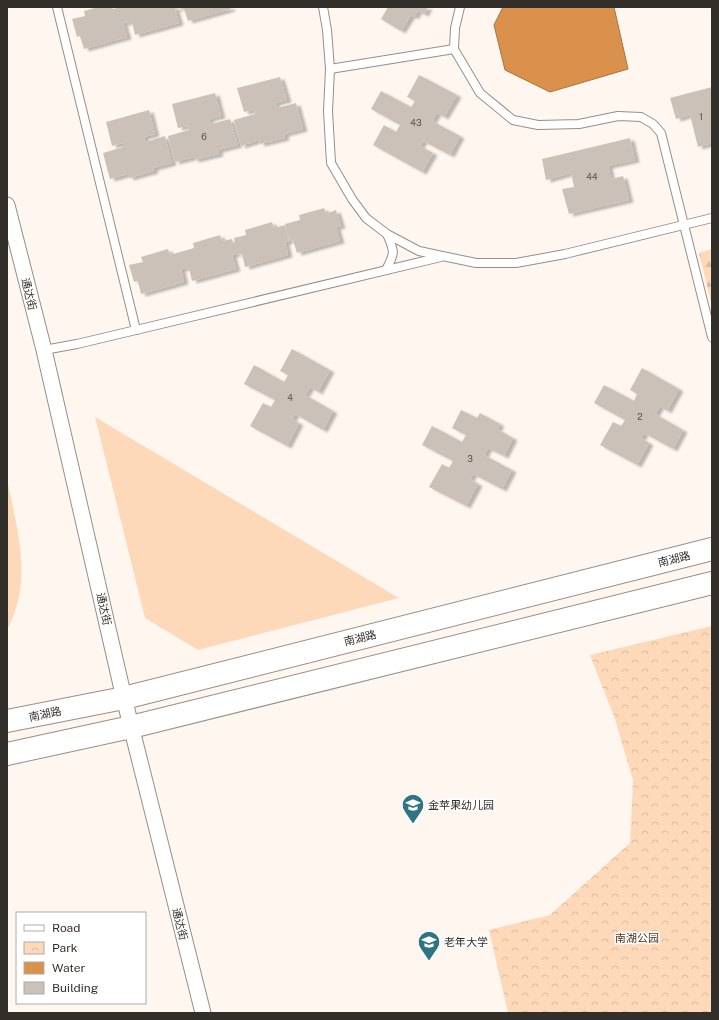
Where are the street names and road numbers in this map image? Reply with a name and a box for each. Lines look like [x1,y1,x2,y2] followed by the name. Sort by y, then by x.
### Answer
[19,277,39,311] street label: 通达街
[657,549,691,569] street label: 南湖路
[94,592,114,626] street label: 通达街
[343,628,377,648] street label: 南湖路
[28,705,62,723] street label: 南湖路
[170,907,190,941] street label: 通达街

